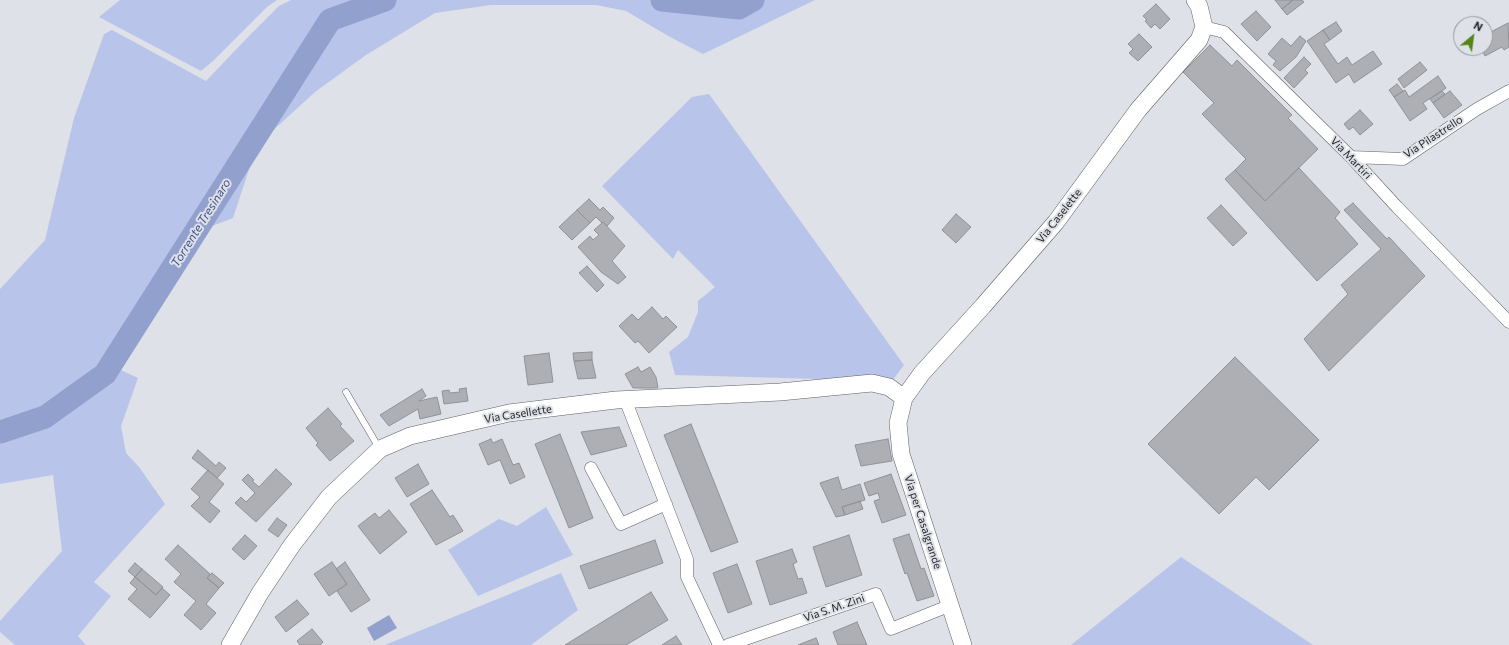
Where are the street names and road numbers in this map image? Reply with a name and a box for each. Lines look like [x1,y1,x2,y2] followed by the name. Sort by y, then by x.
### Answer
[1401,113,1465,161] street label: Via Pilastrello
[1328,134,1374,182] street label: Via Martiri
[1034,186,1084,246] street label: Via Caselette
[483,402,553,426] street label: Via Casellette
[902,473,944,571] street label: Via per Casalgrande
[802,591,866,625] street label: Via S. M. Zini

